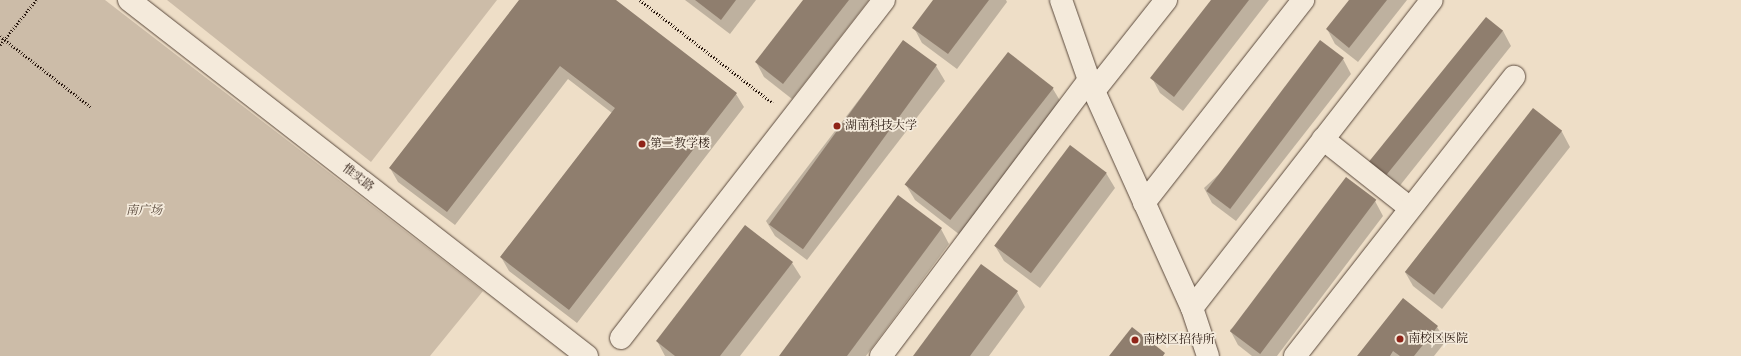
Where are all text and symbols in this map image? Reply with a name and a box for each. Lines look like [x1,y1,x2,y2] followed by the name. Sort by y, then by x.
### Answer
[845,119,917,133] place label: 湖南科技大学
[832,121,842,131] marker: 湖南科技大学
[650,137,710,151] place label: 第二教学楼
[637,139,647,149] marker: 第二教学楼
[339,161,377,195] street label: 惟实路
[126,204,162,218] park label: 南广场
[1408,332,1468,346] place label: 南校区医院
[1143,333,1215,347] place label: 南校区招待所
[1395,334,1405,344] marker: 南校区医院
[1130,335,1140,345] marker: 南校区招待所

